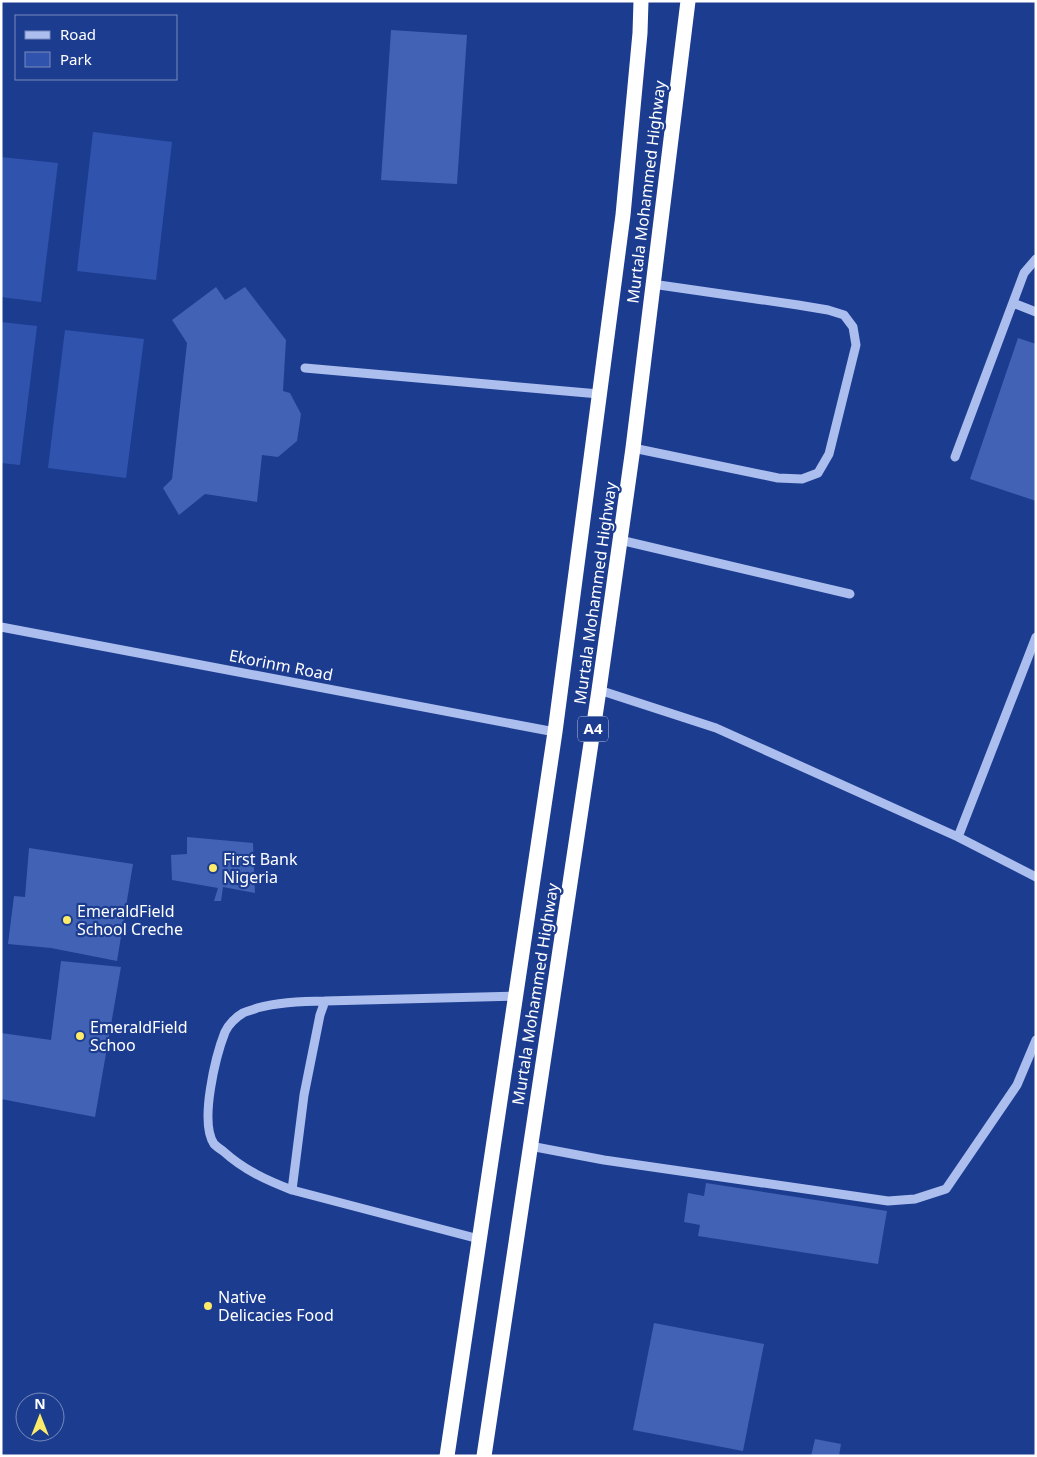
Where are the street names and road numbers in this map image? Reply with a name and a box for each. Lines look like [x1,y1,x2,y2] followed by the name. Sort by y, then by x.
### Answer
[621,78,671,305] street label: Murtala Mohammed Highway
[568,480,622,706] street label: Murtala Mohammed Highway
[227,644,335,686] street label: Ekorinm Road
[578,716,608,742] road number: A4
[507,881,564,1107] street label: Murtala Mohammed Highway

